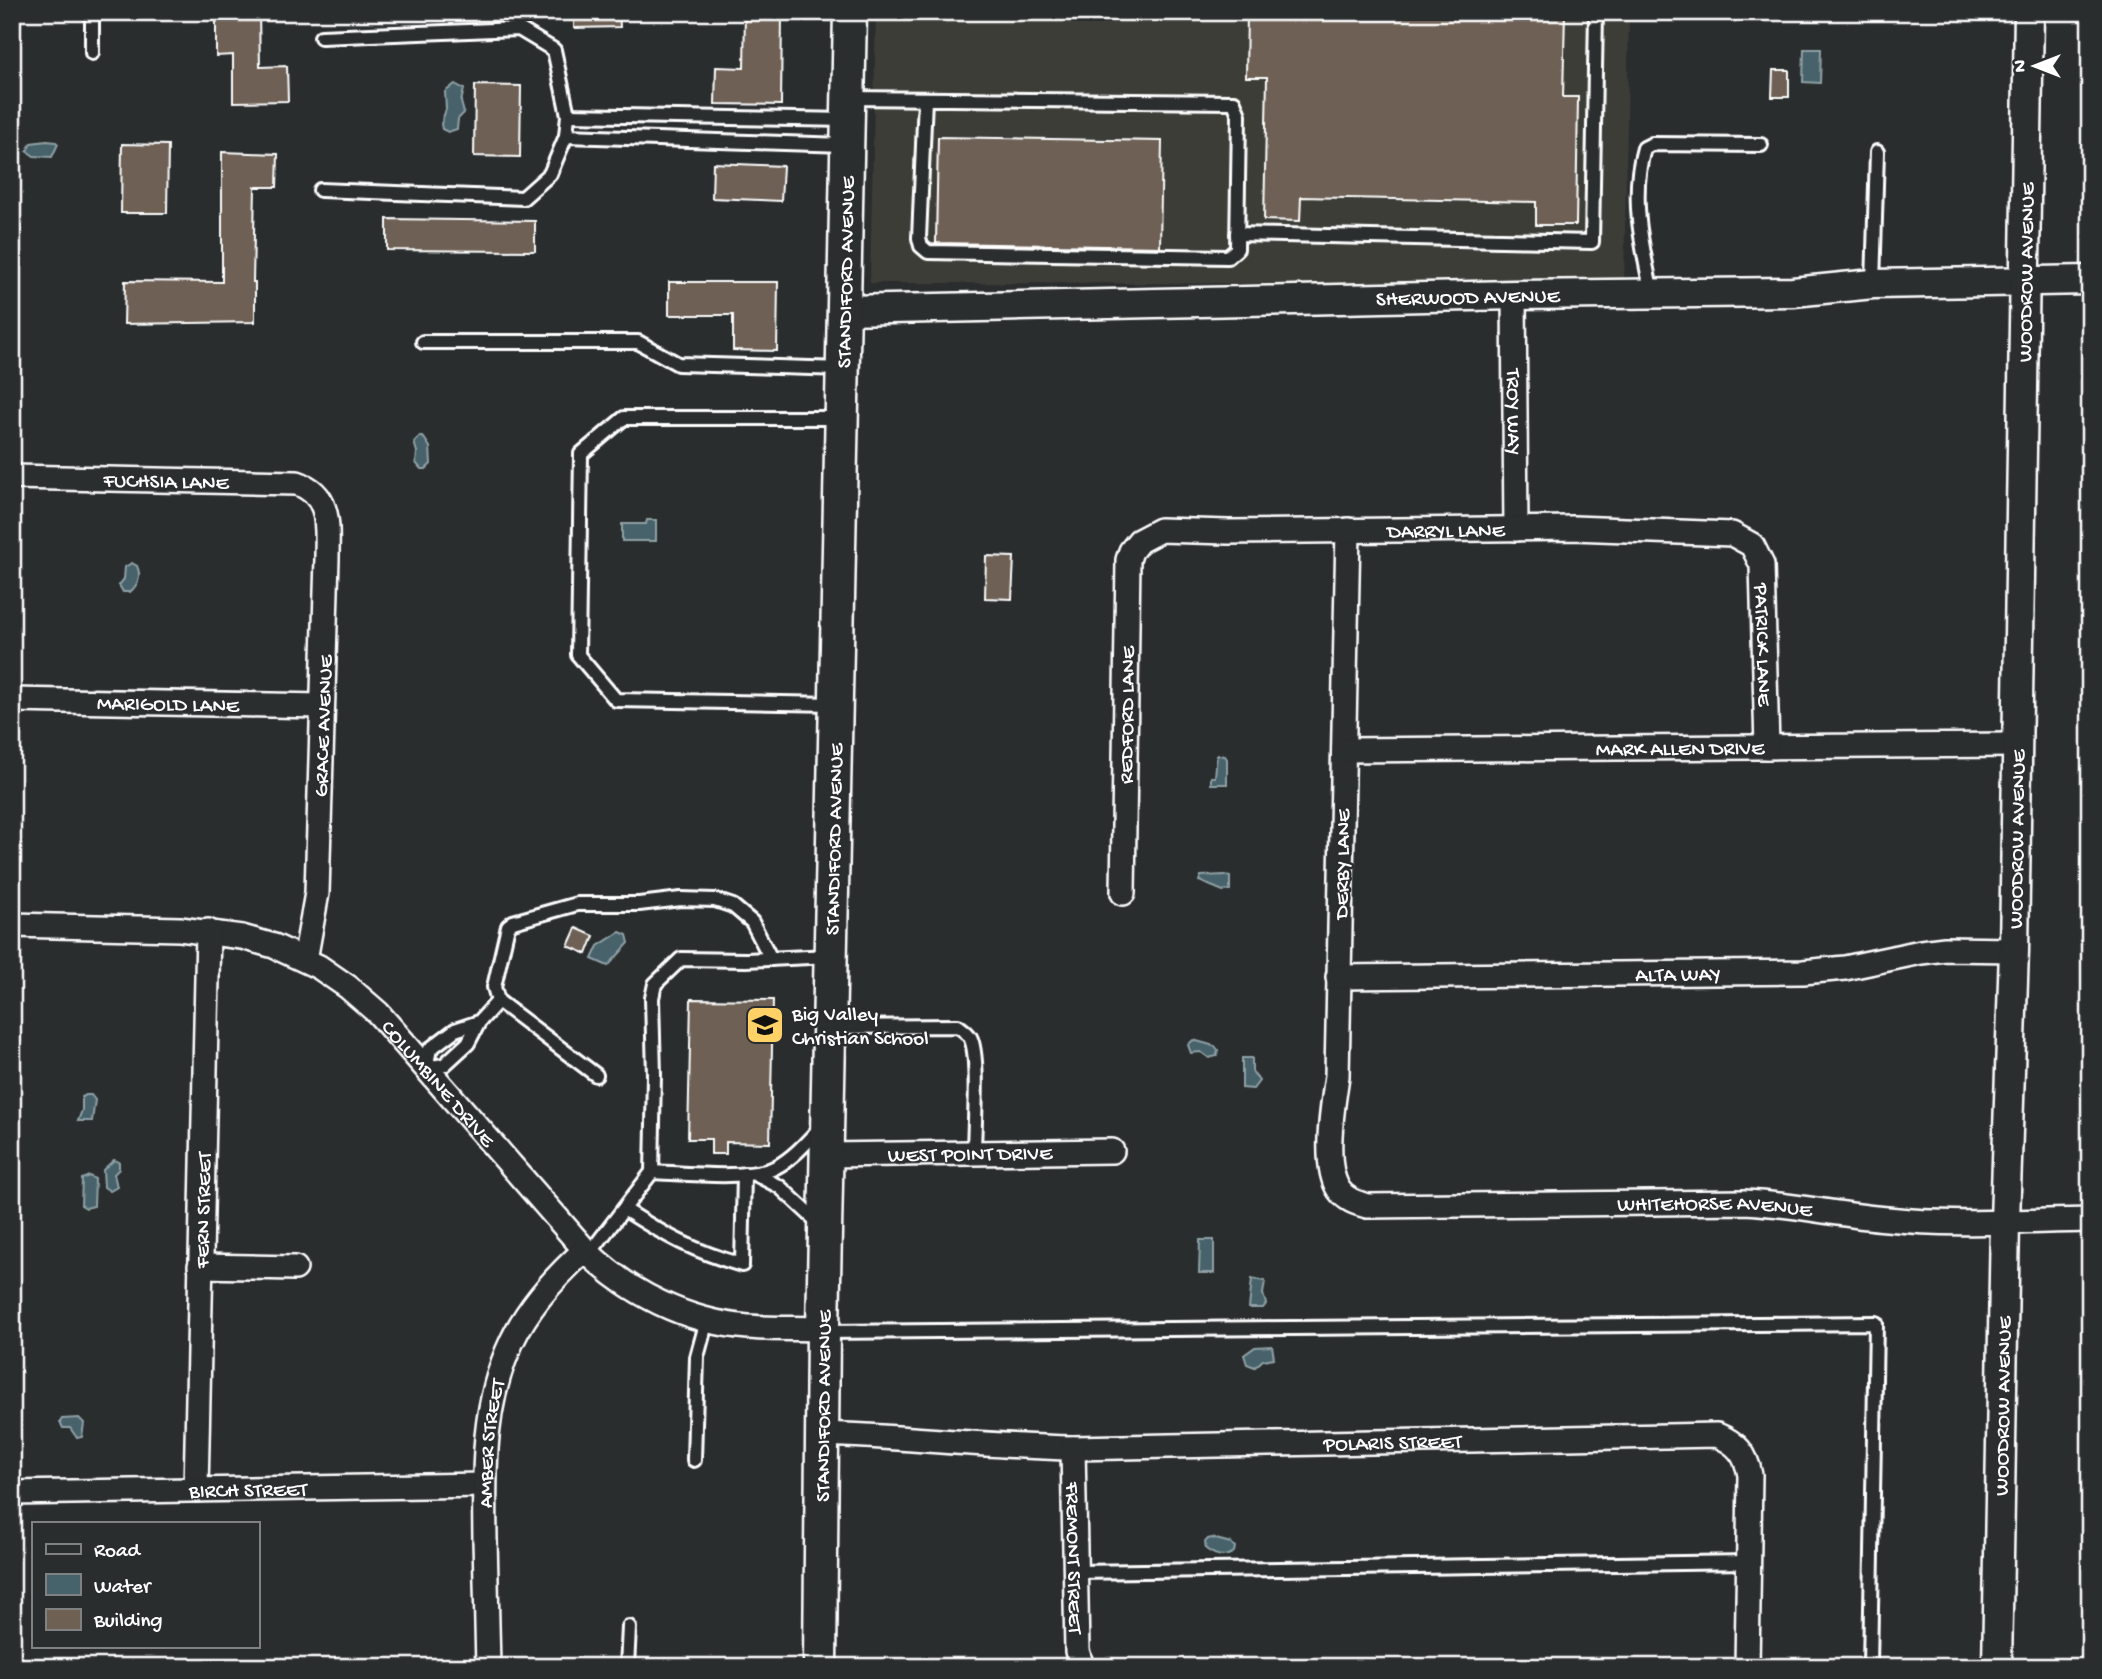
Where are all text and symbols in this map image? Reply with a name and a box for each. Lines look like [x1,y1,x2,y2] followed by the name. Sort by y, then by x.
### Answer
[2000,32,2070,102] north arrow
[2010,60,2033,72] text: N
[834,175,863,369] street label: STANDIFORD AVENUE
[2014,182,2042,362] street label: WOODROW AVENUE
[1376,285,1561,314] street label: SHERWOOD AVENUE
[1499,368,1524,455] street label: TROY WAY
[102,470,230,498] street label: FUCHSIA LANE
[1385,520,1506,546] street label: DARRYL LANE
[1746,582,1775,707] street label: PATRICK LANE
[1116,645,1143,784] street label: REDFORD LANE
[311,654,341,798] street label: GRACE AVENUE
[97,693,240,720] street label: MARIGOLD LANE
[1596,738,1765,764] street label: MARK ALLEN DRIVE
[822,742,851,935] street label: STANDIFORD AVENUE
[2005,748,2033,929] street label: WOODROW AVENUE
[1331,808,1358,921] street label: DERBY LANE
[1635,964,1721,990] street label: ALTA WAY
[744,1004,786,1046] school or university icon: Big Valley Christian School
[791,1004,929,1053] place label: Big Valley Christian School
[374,1016,499,1154] street label: COLUMBINE DRIVE
[888,1143,1053,1170] street label: WEST POINT DRIVE
[192,1151,219,1270] street label: FERN STREET
[1617,1193,1815,1225] street label: WHITEHORSE AVENUE
[812,1309,839,1502] street label: STANDIFORD AVENUE
[1991,1315,2019,1496] street label: WOODROW AVENUE
[476,1376,513,1508] street label: AMBER STREET
[1322,1431,1463,1459] street label: POLARIS STREET
[188,1479,308,1506] street label: BIRCH STREET
[1058,1481,1086,1635] street label: FREMONT STREET
[32,1522,259,1648] legend
[94,1540,142,1565] text: Road
[94,1576,152,1601] text: Water
[93,1610,163,1635] text: Building

